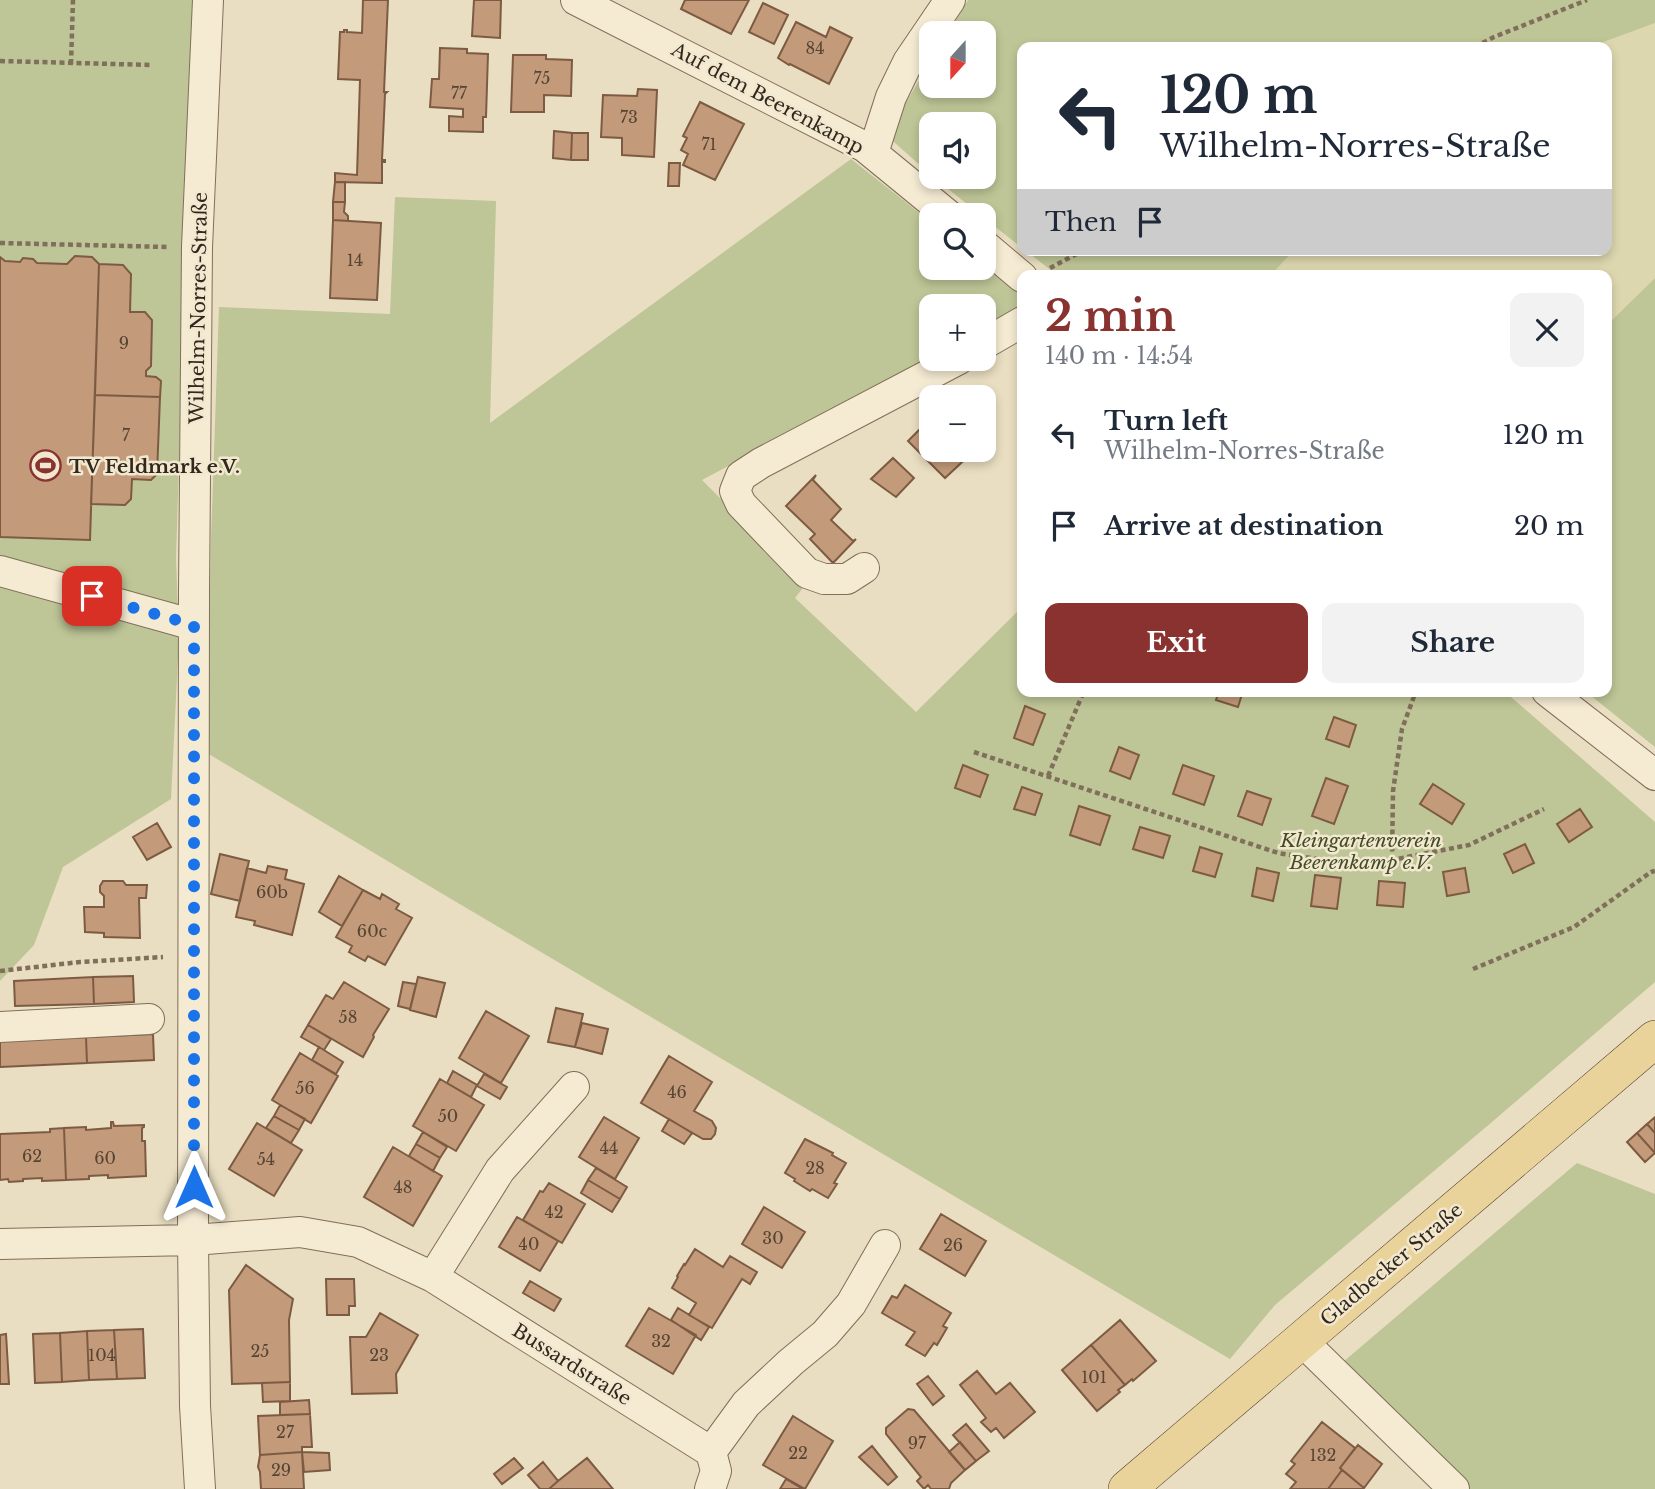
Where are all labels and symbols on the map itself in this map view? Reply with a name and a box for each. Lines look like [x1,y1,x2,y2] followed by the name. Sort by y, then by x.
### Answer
[919,21,996,98] north arrow
[667,37,868,159] street label: Auf dem Beerenkamp
[805,38,825,58] house number: 84
[534,68,550,88] house number: 75
[451,83,468,103] house number: 77
[620,107,638,127] house number: 73
[701,134,717,154] house number: 71
[185,192,212,425] street label: Wilhelm-Norres-Straße
[347,250,363,270] house number: 14
[119,333,129,353] house number: 9
[122,425,131,445] house number: 7
[29,449,63,483] sports icon: TV Feldmark e.V.
[69,455,240,478] place label: TV Feldmark e.V.
[62,566,122,626] pin
[1279,829,1442,874] park label: Kleingartenverein Beerenkamp e.V.
[256,882,288,902] house number: 60b
[357,921,388,941] house number: 60c
[339,1007,357,1027] house number: 58
[295,1078,315,1098] house number: 56
[667,1082,687,1102] house number: 46
[438,1106,458,1126] house number: 50
[600,1138,618,1158] house number: 44
[22,1146,42,1166] house number: 62
[94,1148,116,1168] house number: 60
[257,1149,275,1169] house number: 54
[157,1150,231,1224] position arrow
[805,1158,825,1178] house number: 28
[393,1177,413,1197] house number: 48
[1316,1198,1467,1330] street label: Gladbecker Straße
[544,1202,564,1222] house number: 42
[762,1228,784,1248] house number: 30
[519,1234,539,1254] house number: 40
[943,1235,963,1255] house number: 26
[508,1319,635,1410] street label: Bussardstraße
[651,1331,671,1351] house number: 32
[251,1341,269,1361] house number: 25
[88,1345,116,1365] house number: 104
[369,1345,389,1365] house number: 23
[1081,1367,1107,1387] house number: 101
[276,1422,295,1442] house number: 27
[908,1433,927,1453] house number: 97
[788,1443,808,1463] house number: 22
[1310,1445,1336,1465] house number: 132
[271,1460,291,1480] house number: 29

